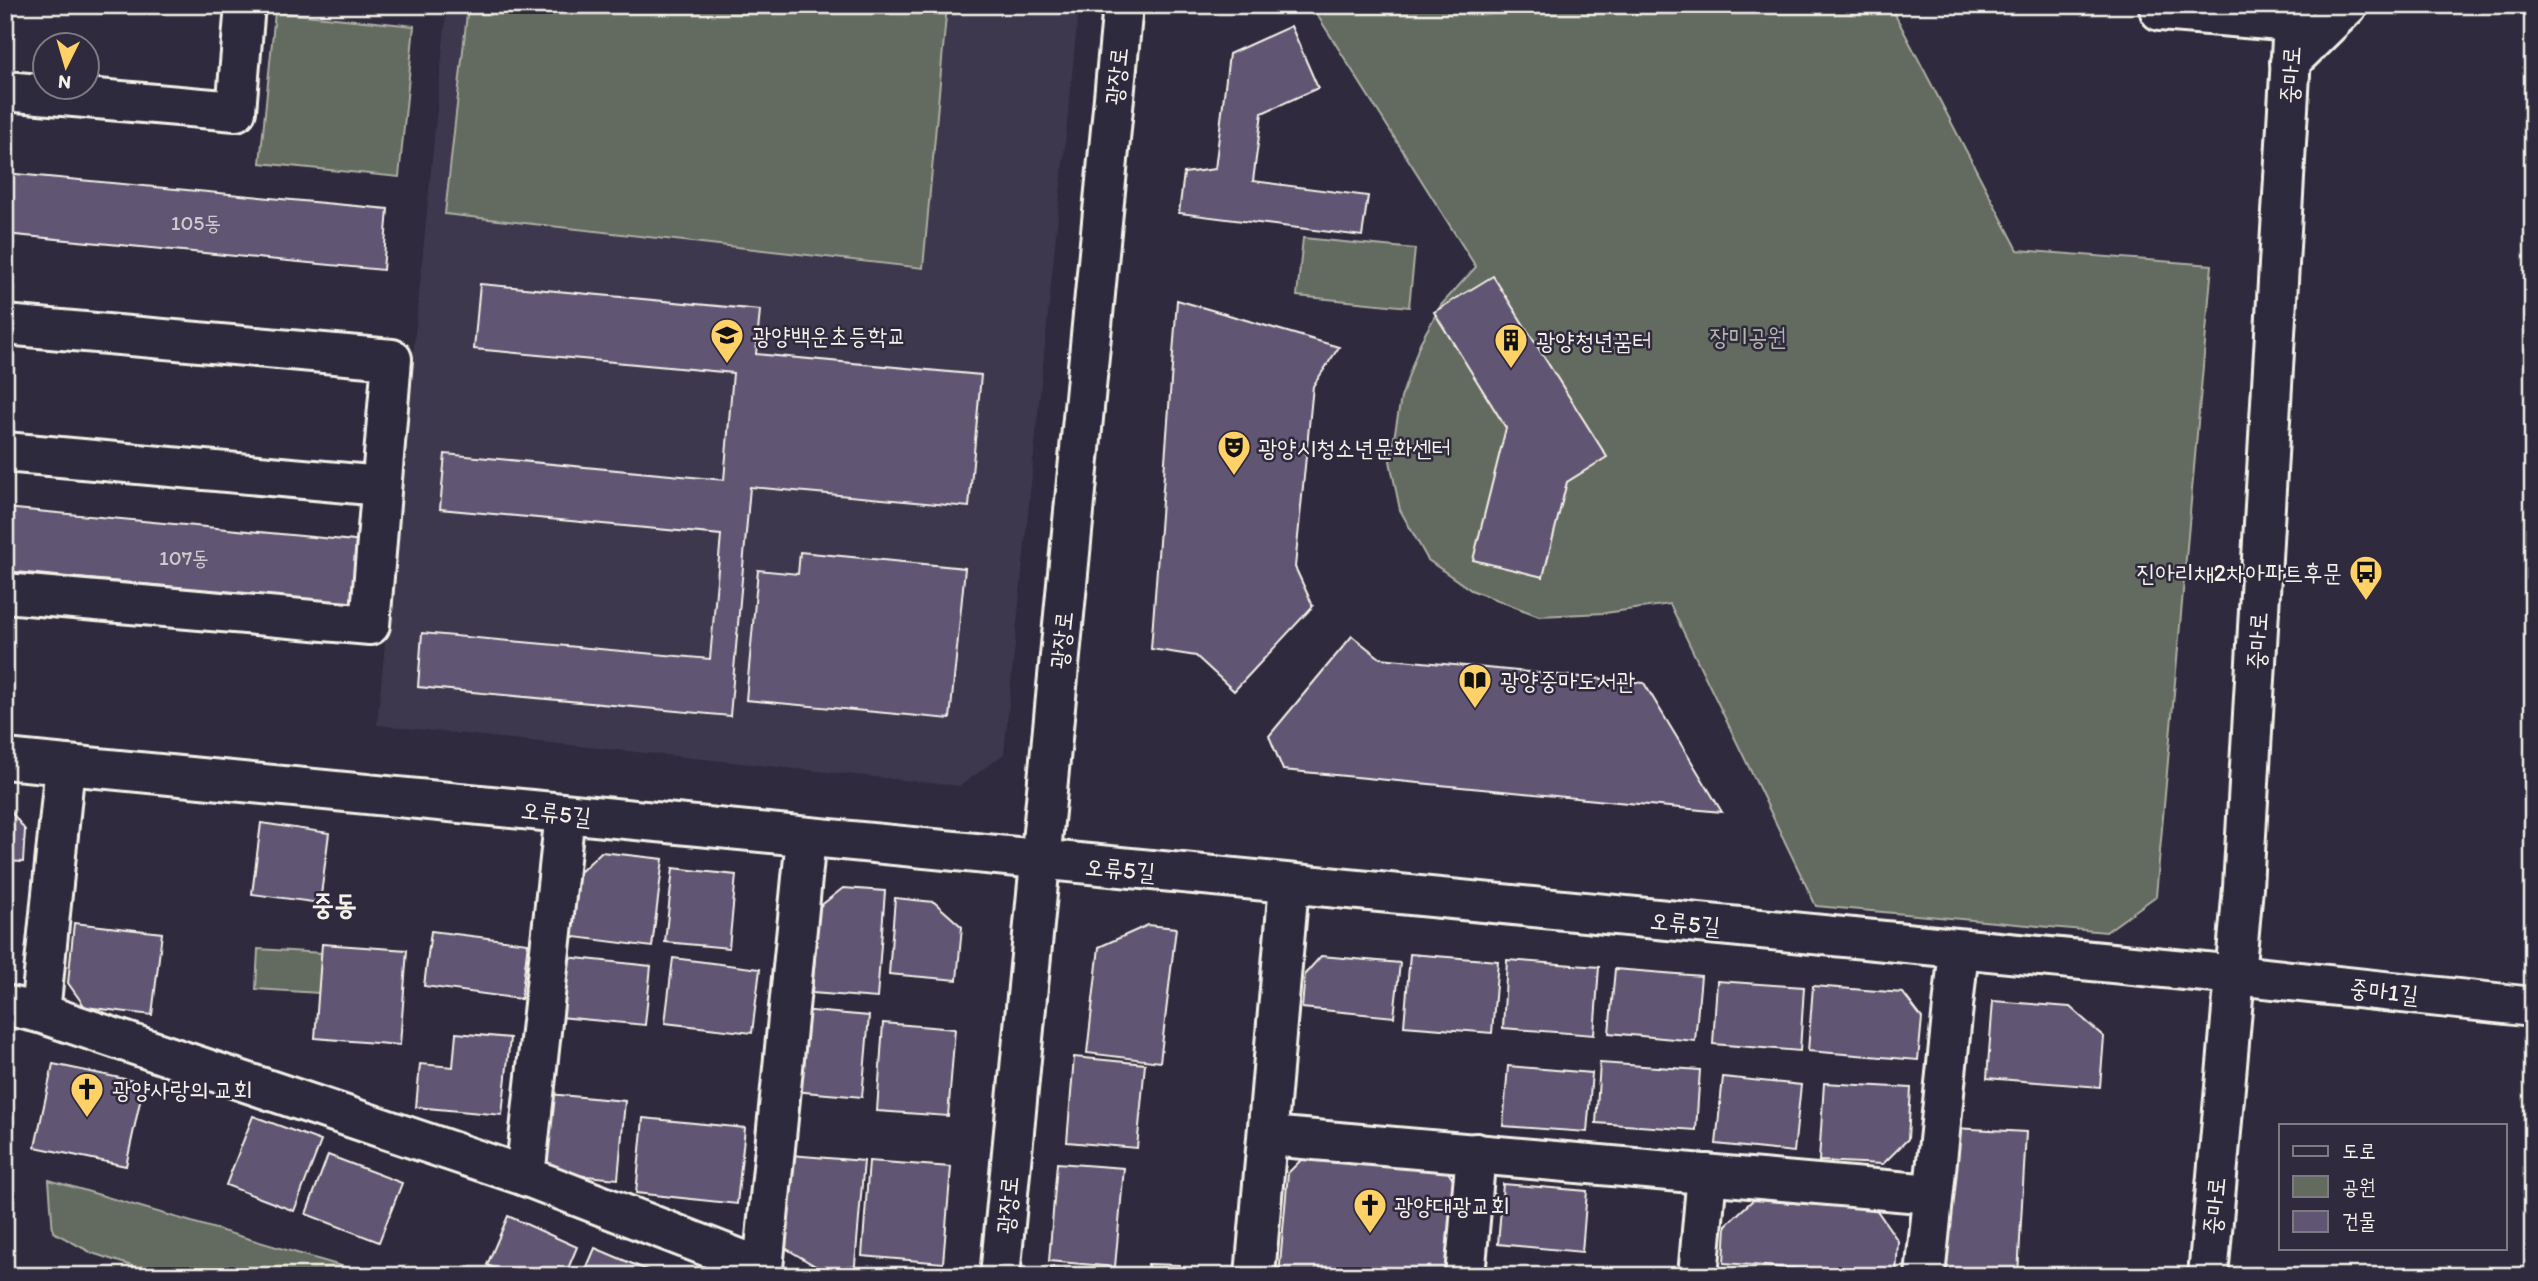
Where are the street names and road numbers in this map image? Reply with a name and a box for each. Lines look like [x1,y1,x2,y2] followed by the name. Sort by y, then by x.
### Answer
[2274,45,2306,105] street label: 중마로
[1099,46,1133,106] street label: 광장로
[1044,610,1078,670] street label: 광장로
[2241,611,2273,671] street label: 중마로
[519,795,593,831] street label: 오류5길
[1084,851,1156,887] street label: 오류5길
[1649,905,1721,941] street label: 오류5길
[2348,973,2420,1009] street label: 중마1길
[990,1175,1024,1235] street label: 광장로
[2197,1176,2231,1236] street label: 중마로

